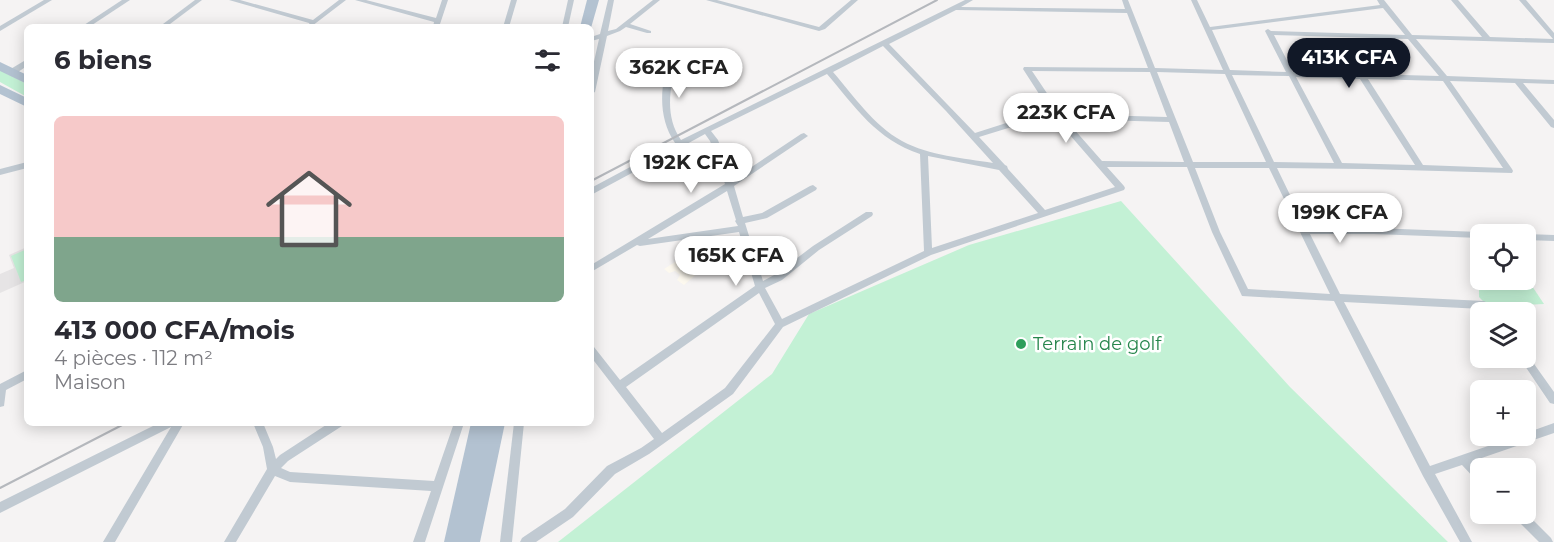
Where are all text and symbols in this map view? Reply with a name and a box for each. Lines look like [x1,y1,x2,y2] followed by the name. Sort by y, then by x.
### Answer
[1287,38,1411,89] pin: 413K CFA
[54,44,152,76] text: 6 biens
[531,44,564,77] icon: filters
[1301,45,1397,69] text: 413K CFA
[617,48,741,99] pin: 362K CFA
[630,55,728,79] text: 362K CFA
[1004,93,1128,144] pin: 223K CFA
[1017,100,1115,124] text: 223K CFA
[629,143,753,194] pin: 192K CFA
[644,150,738,174] text: 192K CFA
[255,155,363,263] icon: home
[1278,193,1402,244] pin: 199K CFA
[1292,200,1388,224] text: 199K CFA
[1470,224,1536,524] map controls
[1470,224,1536,290] button: locate
[674,236,798,287] pin: 165K CFA
[689,243,783,267] text: 165K CFA
[1470,302,1536,368] button: layers
[54,314,295,346] text: 413 000 CFA/mois
[1033,333,1162,355] place label: Terrain de golf
[1014,337,1028,351] marker: Terrain de golf
[54,346,213,370] text: 4 pièces · 112 m²
[54,370,126,394] text: Maison
[1470,380,1536,446] button: +
[1470,458,1536,524] button: −

